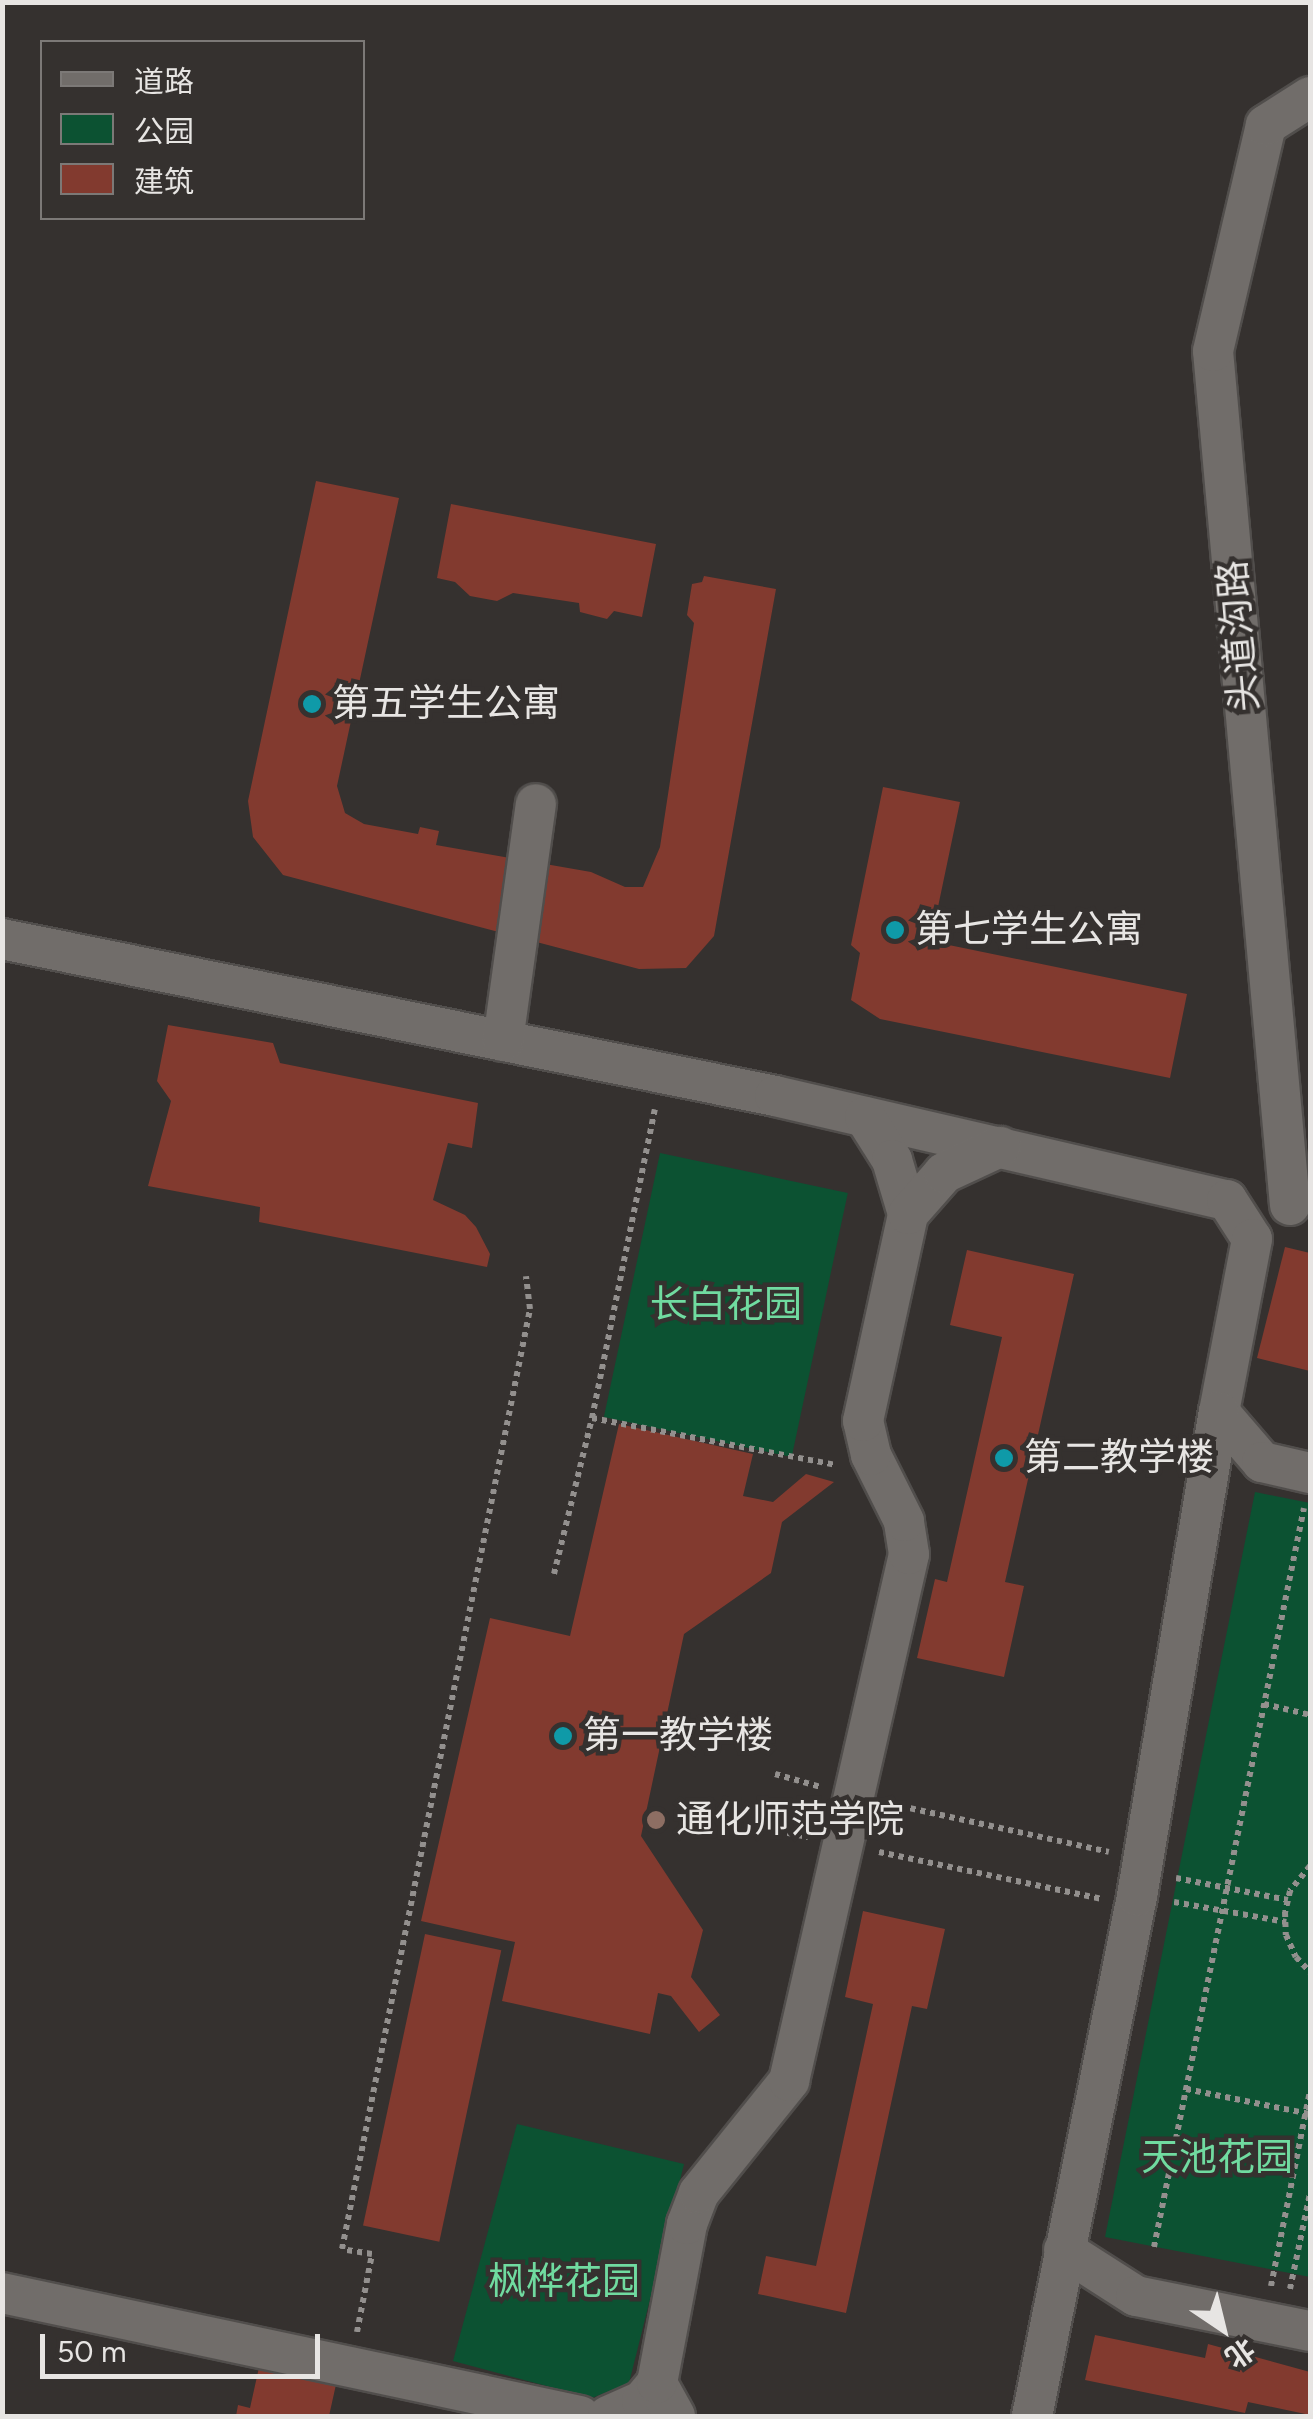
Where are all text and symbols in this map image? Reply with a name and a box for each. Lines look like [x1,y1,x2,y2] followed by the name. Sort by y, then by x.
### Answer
[40,40,365,220] legend
[134,63,194,100] text: 道路
[134,113,194,150] text: 公园
[134,163,194,200] text: 建筑
[1210,558,1268,714] street label: 头道沟路
[332,681,560,727] place label: 第五学生公寓
[301,693,323,715] marker: 第五学生公寓
[915,907,1143,953] place label: 第七学生公寓
[884,919,906,941] marker: 第七学生公寓
[650,1282,802,1328] park label: 长白花园
[1024,1435,1214,1481] place label: 第二教学楼
[993,1447,1015,1469] marker: 第二教学楼
[583,1713,773,1759] place label: 第一教学楼
[552,1725,574,1747] marker: 第一教学楼
[676,1797,904,1843] place label: 通化师范学院
[645,1809,667,1831] marker: 通化师范学院
[1141,2135,1293,2181] park label: 天池花园
[488,2259,640,2305] park label: 枫桦花园
[1173,2279,1273,2379] north arrow
[45,2314,325,2376] scale bar
[1219,2332,1261,2376] text: 北
[57,2333,126,2370] text: 50 m

